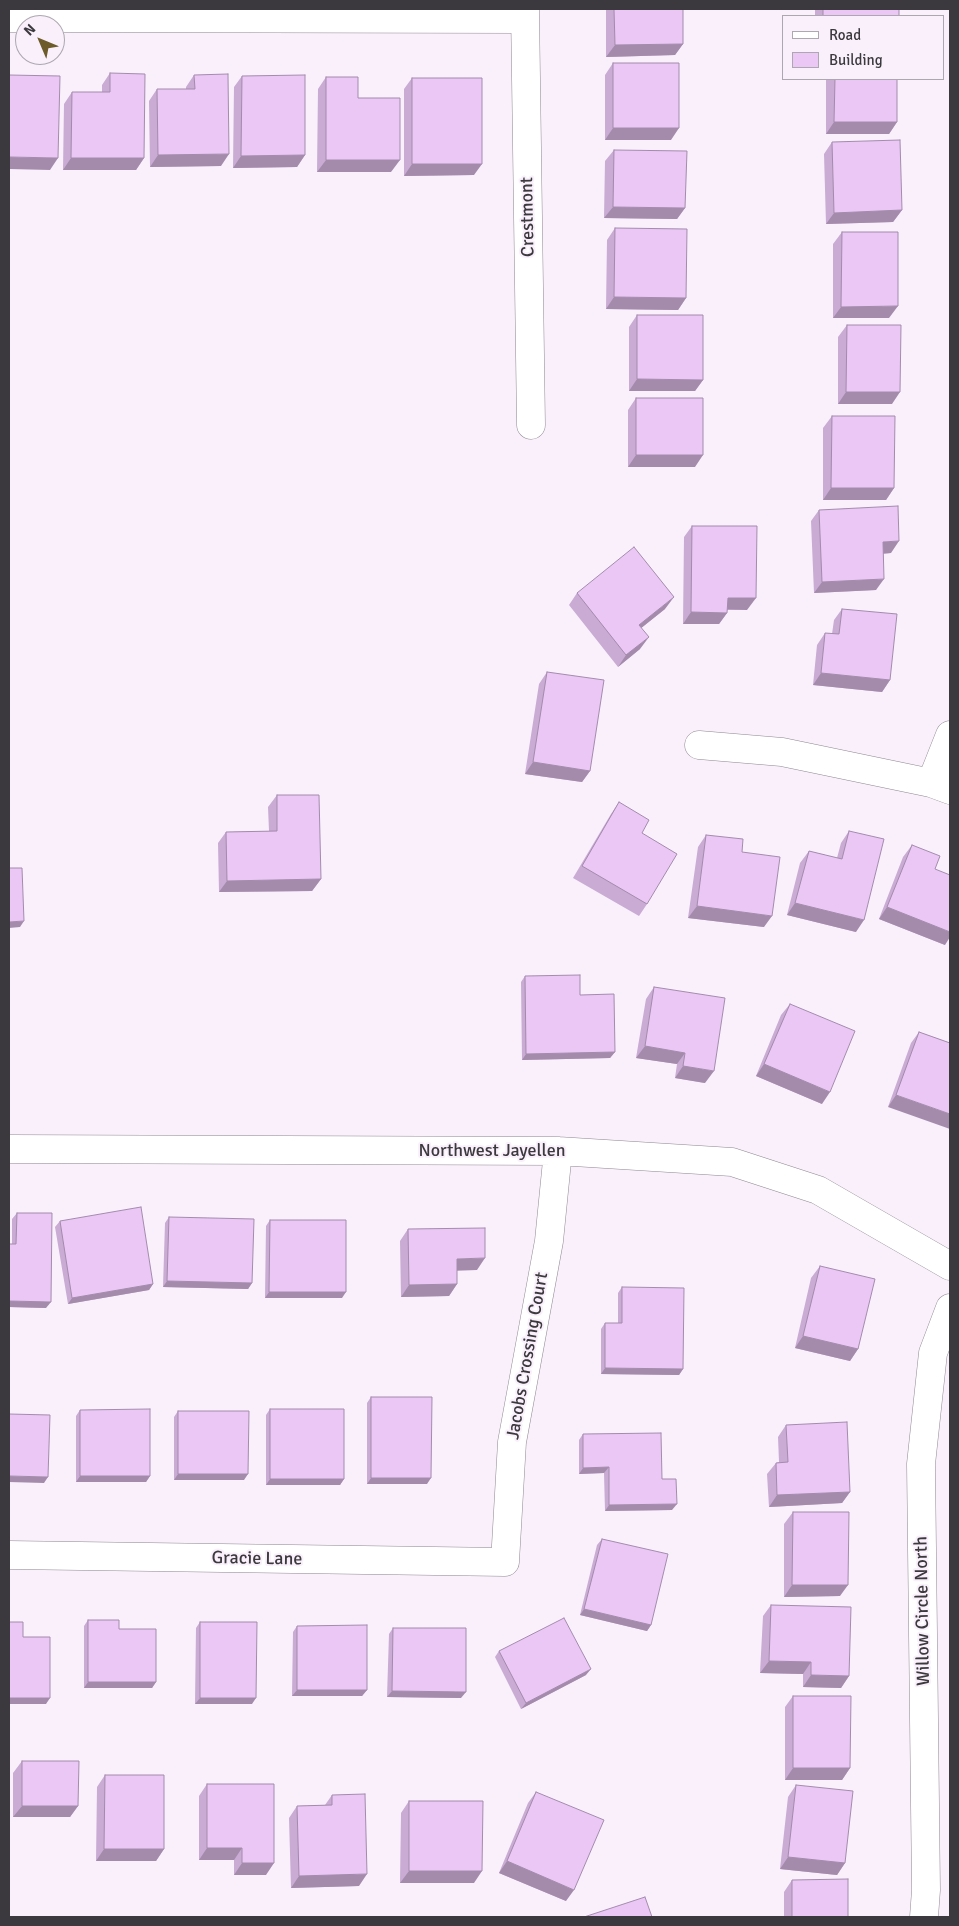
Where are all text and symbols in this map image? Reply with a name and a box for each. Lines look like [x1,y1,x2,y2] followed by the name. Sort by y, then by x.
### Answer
[15,15,65,65] north arrow
[782,15,944,80] legend
[20,20,39,39] text: N
[829,26,861,44] text: Road
[829,51,883,69] text: Building
[517,177,539,257] street label: Crestmont
[418,1140,566,1162] street label: Northwest Jayellen
[503,1271,553,1441] street label: Jacobs Crossing Court
[911,1536,935,1686] street label: Willow Circle North
[211,1547,303,1571] street label: Gracie Lane

